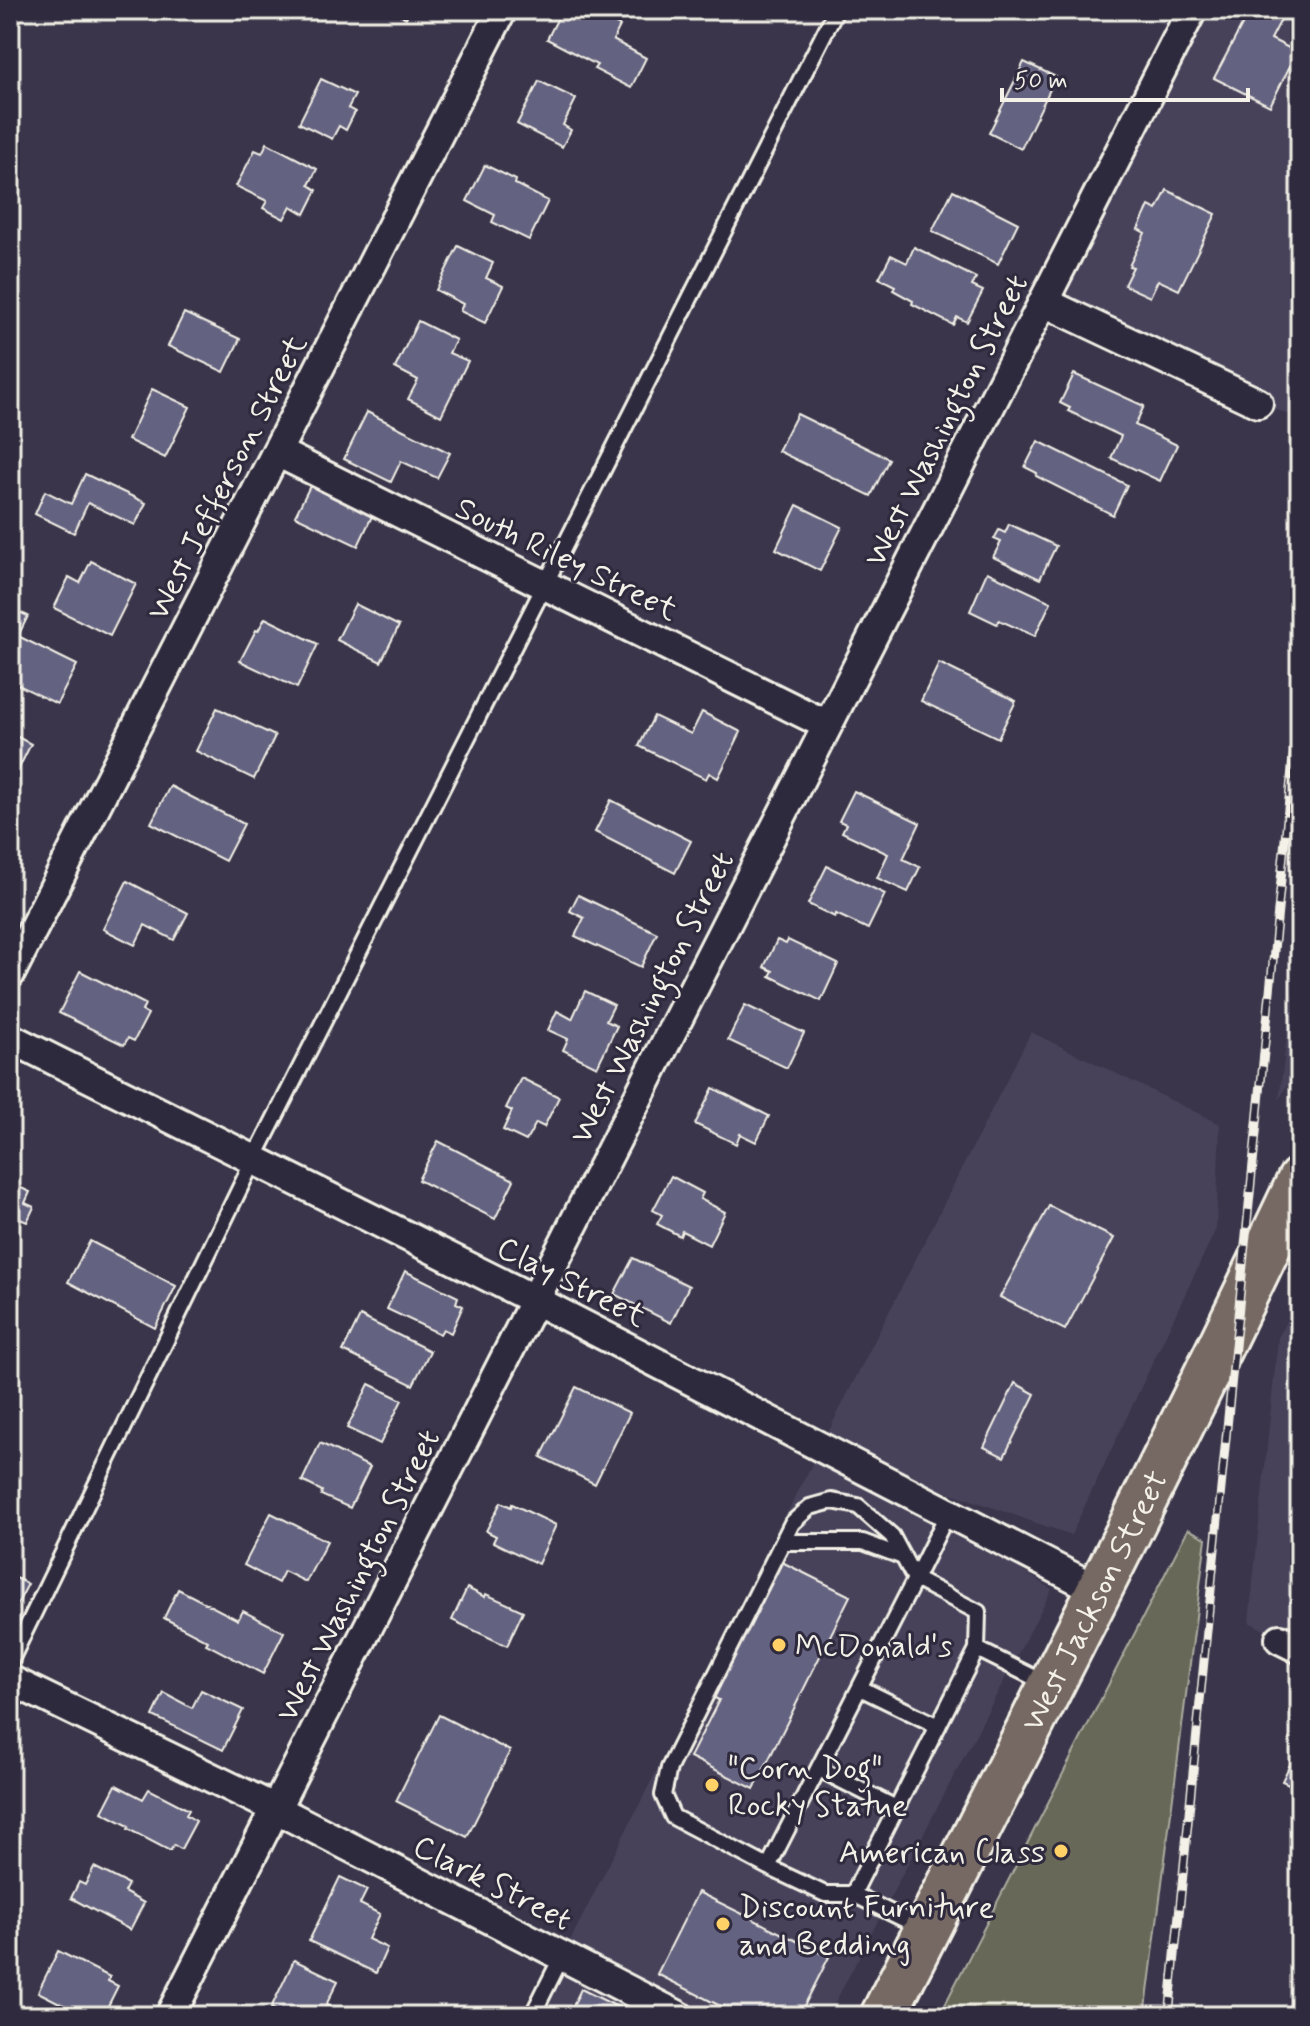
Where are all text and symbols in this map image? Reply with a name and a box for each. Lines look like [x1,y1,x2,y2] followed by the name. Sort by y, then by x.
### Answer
[1002,52,1248,102] scale bar
[1014,66,1068,97] text: 50 m
[855,268,1041,576] street label: West Washington Street
[138,328,318,628] street label: West Jefferson Street
[448,488,684,632] street label: South Riley Street
[561,845,747,1153] street label: West Washington Street
[489,1227,653,1338] street label: Clay Street
[267,1423,453,1731] street label: West Washington Street
[1012,1464,1179,1739] street label: West Jackson Street
[795,1626,952,1668] place label: McDonald's
[770,1636,788,1654] marker: McDonald's
[728,1748,907,1827] place label: "Corn Dog" Rocky Statue
[703,1776,721,1794] marker: "Corn Dog" Rocky Statue
[406,1826,579,1942] street label: Clark Street
[839,1832,1045,1874] place label: American Class
[1052,1842,1070,1860] marker: American Class
[739,1887,994,1966] place label: Discount Furniture and Bedding
[714,1915,732,1933] marker: Discount Furniture and Bedding

